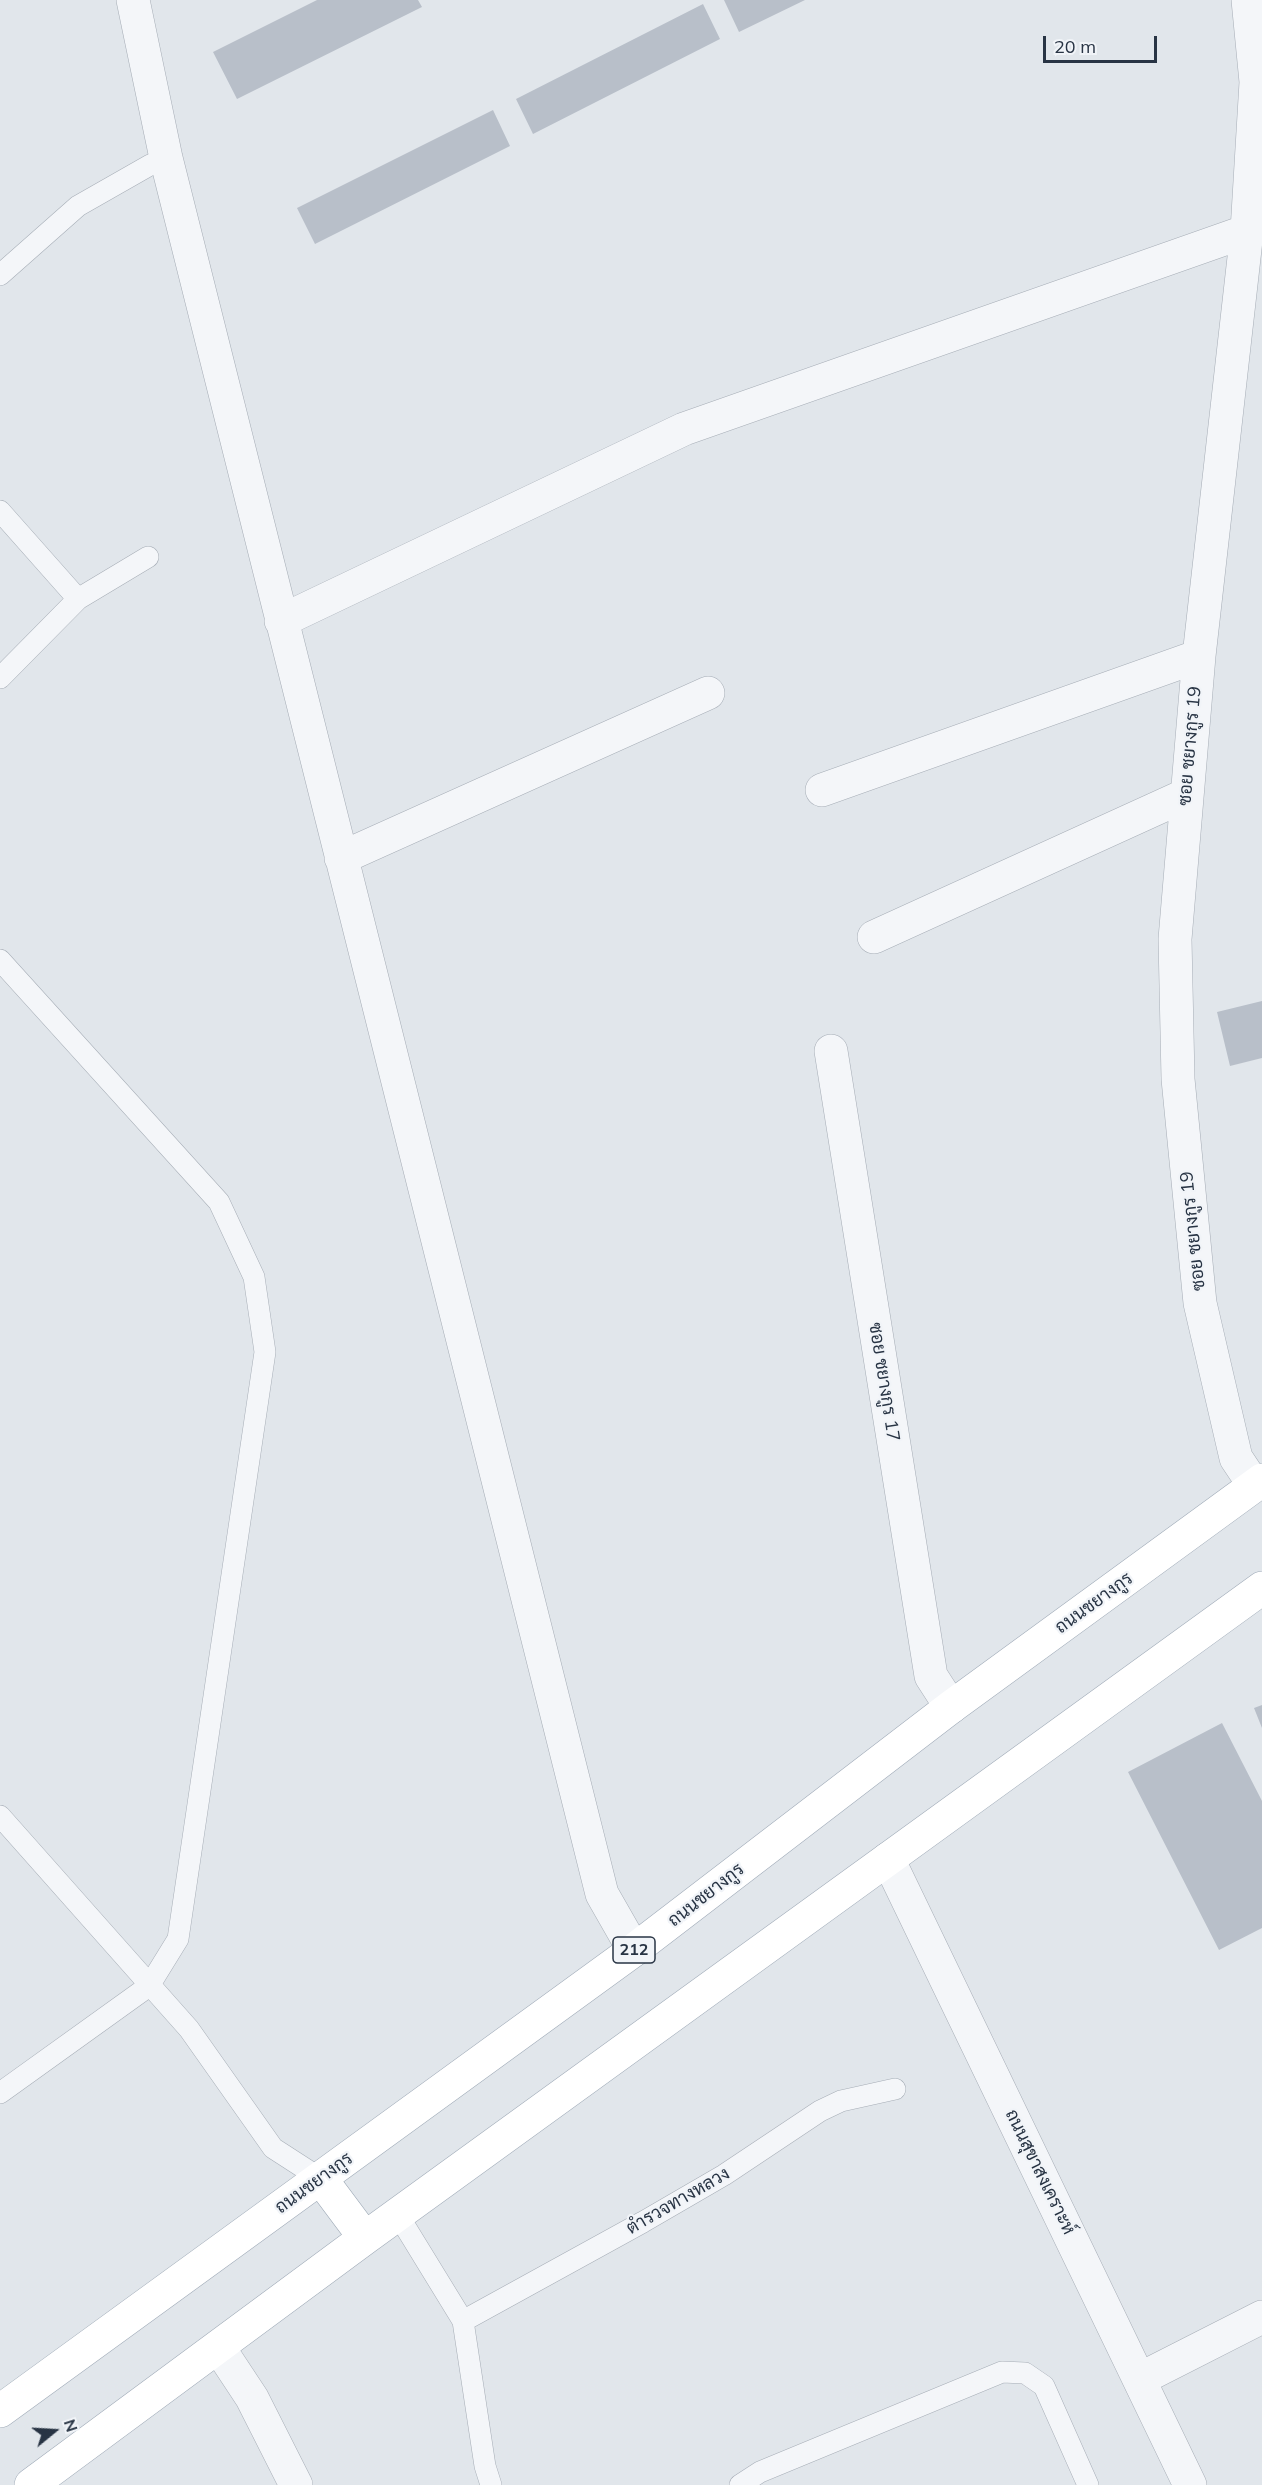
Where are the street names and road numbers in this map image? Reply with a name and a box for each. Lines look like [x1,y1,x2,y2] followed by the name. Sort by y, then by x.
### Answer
[1174,685,1206,807] street label: ซอย ชยางกูร 19
[1176,1170,1210,1292] street label: ซอย ชยางกูร 19
[864,1321,904,1443] street label: ซอย ชยางกูร 17
[1051,1568,1137,1638] street label: ถนนชยางกูร
[664,1859,748,1931] street label: ถนนชยางกูร
[613,1937,655,1963] road number: 212
[1000,2106,1080,2238] street label: ถนนสุขาสงเคราะห์
[271,2148,357,2218] street label: ถนนชยางกูร
[623,2163,733,2239] street label: ตำรวจทางหลวง

